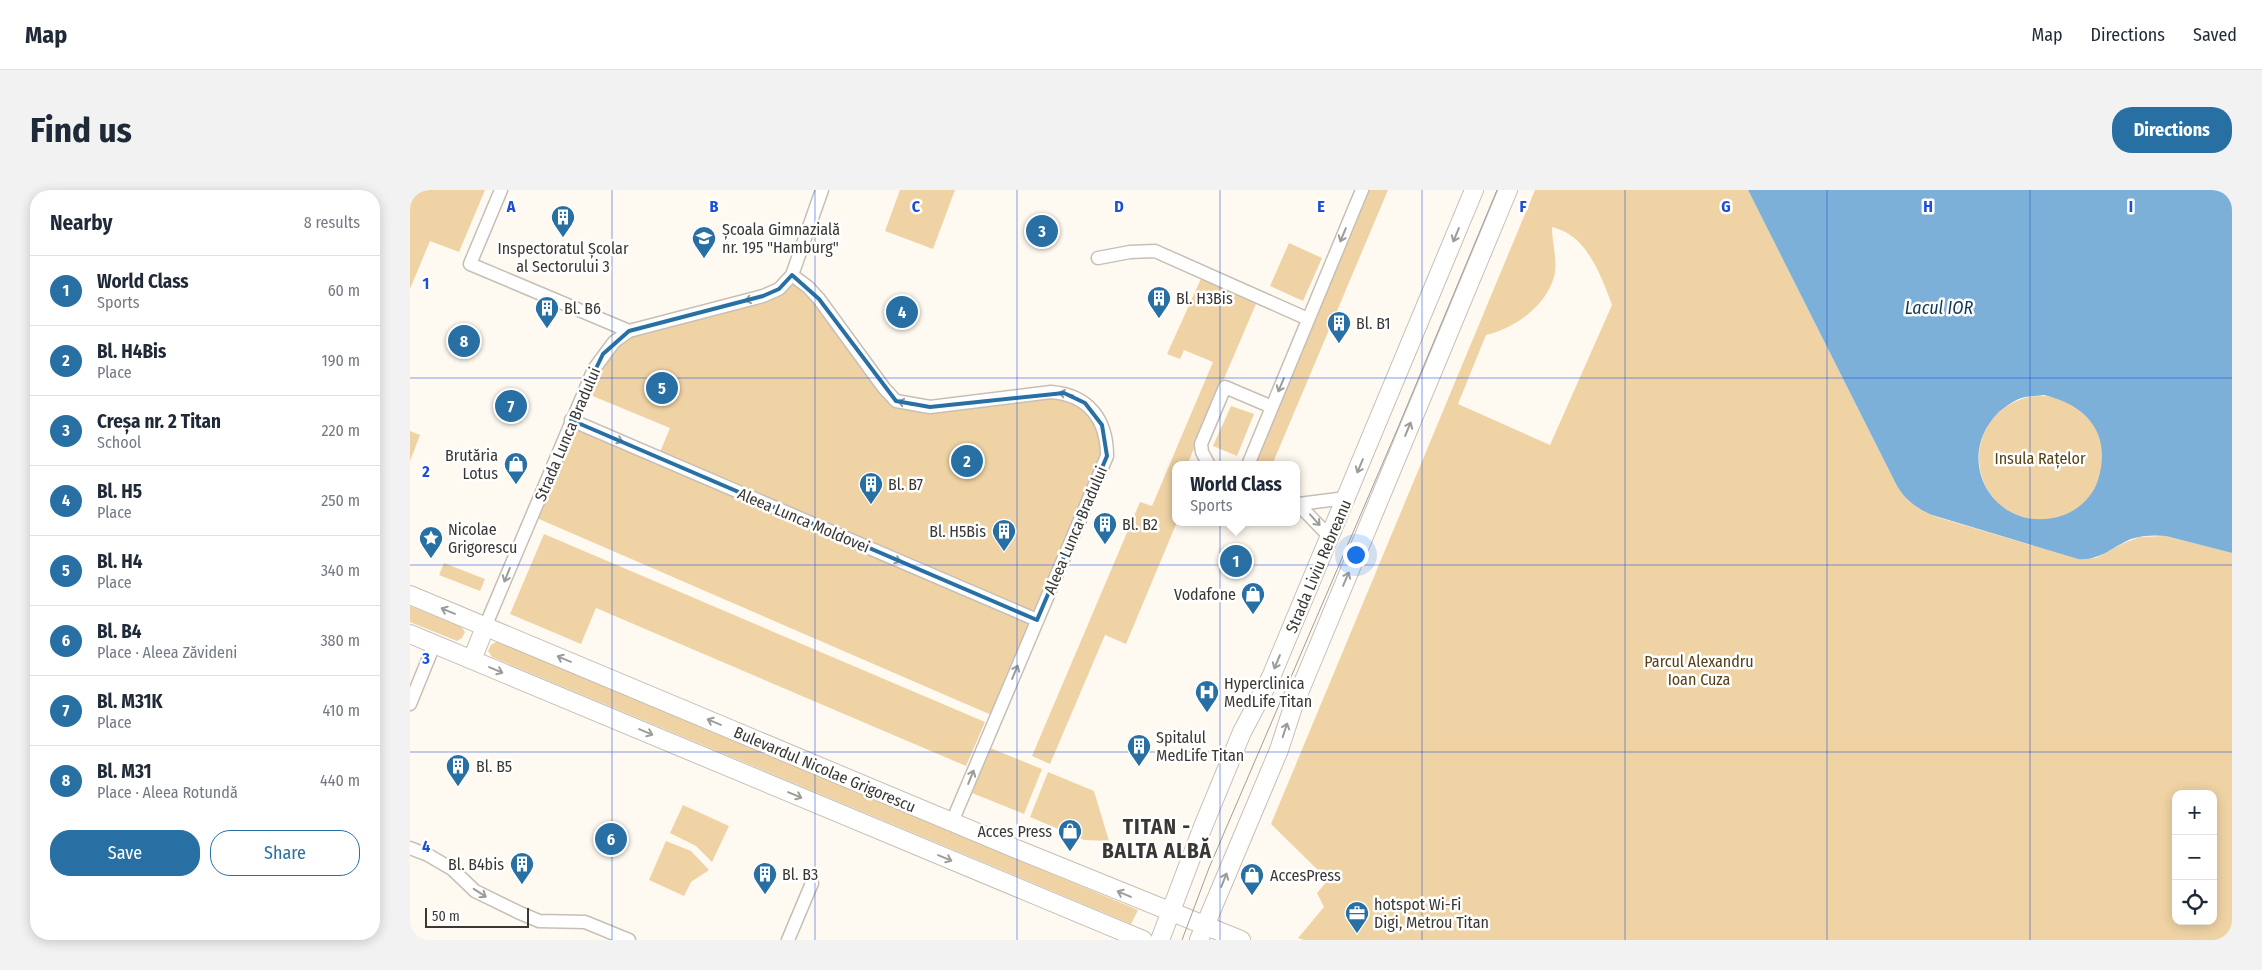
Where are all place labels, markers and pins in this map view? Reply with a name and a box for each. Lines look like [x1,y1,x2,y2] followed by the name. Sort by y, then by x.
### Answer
[550,204,576,238] building icon: Inspectoratul Școlar al Sectorului 3
[1026,212,1058,250] pin: 3
[722,220,840,257] place label: Școala Gimnazială nr. 195 "Hamburg"
[691,225,717,259] school or university icon: Școala Gimnazială nr. 195 "Hamburg"
[497,239,629,276] place label: Inspectoratul Școlar al Sectorului 3
[1146,285,1172,319] building icon: Bl. H3Bis
[1176,289,1233,308] place label: Bl. H3Bis
[886,293,918,331] pin: 4
[534,295,560,329] building icon: Bl. B6
[564,299,601,318] place label: Bl. B6
[1326,310,1352,344] building icon: Bl. B1
[1356,314,1391,333] place label: Bl. B1
[448,322,480,360] pin: 8
[646,369,678,407] pin: 5
[495,387,527,425] pin: 7
[951,442,983,480] pin: 2
[445,446,498,483] place label: Brutăria Lotus
[503,451,529,485] shop icon: Brutăria Lotus
[858,471,884,505] building icon: Bl. B7
[888,475,924,494] place label: Bl. B7
[1092,511,1118,545] building icon: Bl. B2
[1122,515,1158,534] place label: Bl. B2
[991,518,1017,552] building icon: Bl. H5Bis
[448,520,517,557] place label: Nicolae Grigorescu
[929,522,986,541] place label: Bl. H5Bis
[418,525,444,559] place icon: Nicolae Grigorescu
[1220,542,1252,580] pin: 1
[1240,581,1266,615] shop icon: Vodafone
[1174,585,1236,604] place label: Vodafone
[1224,674,1312,711] place label: Hyperclinica MedLife Titan
[1194,679,1220,713] hospital icon: Hyperclinica MedLife Titan
[1156,728,1244,765] place label: Spitalul MedLife Titan
[1126,733,1152,767] building icon: Spitalul MedLife Titan
[445,753,471,787] building icon: Bl. B5
[476,757,512,776] place label: Bl. B5
[1057,818,1083,852] shop icon: Acces Press
[595,820,627,858] pin: 6
[977,822,1052,841] place label: Acces Press
[509,851,535,885] building icon: Bl. B4bis
[448,855,504,874] place label: Bl. B4bis
[752,861,778,895] building icon: Bl. B3
[1239,862,1265,896] shop icon: AccesPress
[782,865,818,884] place label: Bl. B3
[1270,866,1341,885] place label: AccesPress
[1374,895,1489,932] place label: hotspot Wi-Fi Digi, Metrou Titan
[1344,900,1370,934] office icon: hotspot Wi-Fi Digi, Metrou Titan

